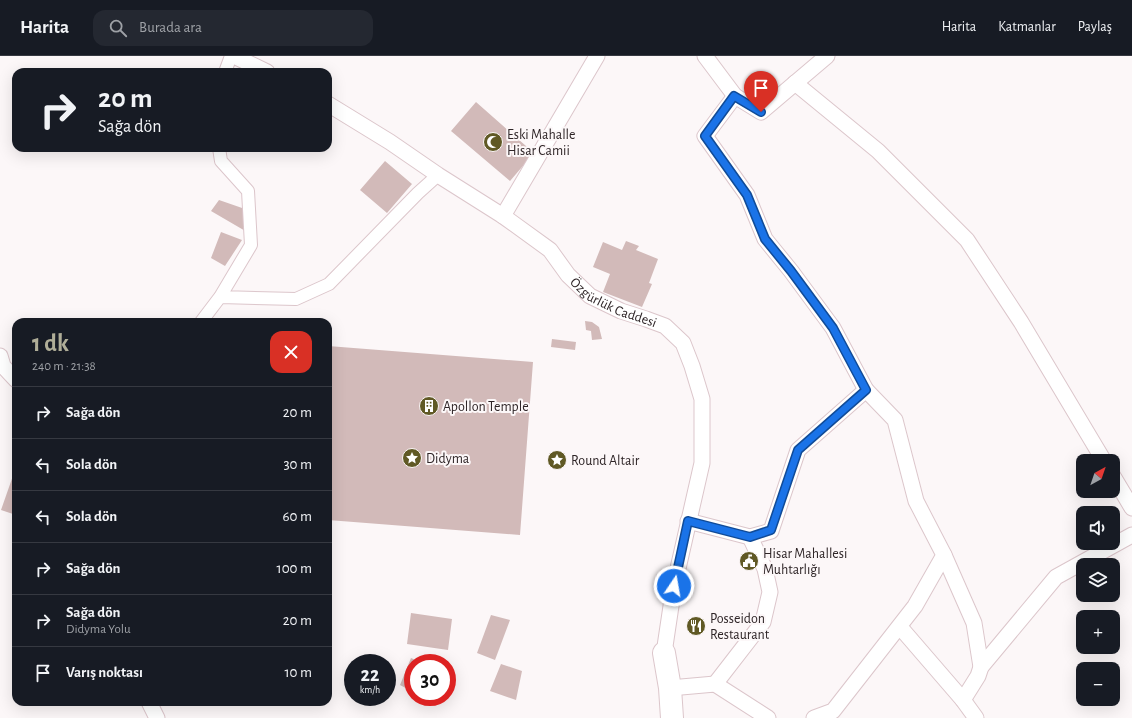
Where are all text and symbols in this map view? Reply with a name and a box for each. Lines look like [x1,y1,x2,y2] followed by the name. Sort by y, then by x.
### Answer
[93,10,373,46] search box
[107,17,129,39] icon: search
[20,18,69,37] text: Harita
[139,20,202,35] text: Burada ara
[942,20,976,34] text: Harita
[998,20,1056,34] text: Katmanlar
[1078,20,1112,34] text: Paylaş
[744,71,778,112] pin
[750,77,772,99] icon: arrive
[32,84,84,136] icon: right
[98,85,153,113] text: 20 m
[98,118,162,136] text: Sağa dön
[507,128,576,158] place label: Eski Mahalle Hisar Camii
[482,131,504,153] mosque icon: Eski Mahalle Hisar Camii
[567,273,658,330] street label: Özgürlük Caddesi
[270,331,312,373] button: close
[32,332,69,356] text: 1 dk
[32,360,96,373] text: 240 m · 21:38
[418,395,440,417] building icon: Apollon Temple
[443,400,529,414] place label: Apollon Temple
[32,402,54,424] icon: right
[66,405,120,420] text: Sağa dön
[283,405,312,420] text: 20 m
[401,447,423,469] place icon: Didyma
[546,449,568,471] place icon: Round Altair
[426,452,470,466] place label: Didyma
[32,454,54,476] icon: left
[571,454,640,468] place label: Round Altair
[1076,454,1120,498] north arrow
[1076,454,1120,706] map controls
[66,457,117,472] text: Sola dön
[283,457,312,472] text: 30 m
[32,506,54,528] icon: left
[1076,506,1120,550] button: sound
[66,509,117,524] text: Sola dön
[283,509,312,524] text: 60 m
[763,547,847,577] place label: Hisar Mahallesi Muhtarlığı
[738,550,760,572] public building icon: Hisar Mahallesi Muhtarlığı
[32,558,54,580] icon: right
[1076,558,1120,602] button: layers
[66,561,120,576] text: Sağa dön
[277,561,312,576] text: 100 m
[653,565,695,607] position arrow
[66,605,120,620] text: Sağa dön
[32,610,54,632] icon: right
[1076,610,1120,654] button: +
[710,612,770,642] place label: Posseidon Restaurant
[283,613,312,628] text: 20 m
[685,615,707,637] restaurant icon: Posseidon Restaurant
[66,623,131,636] text: Didyma Yolu
[404,654,456,706] speed limit sign: 30
[32,662,54,684] icon: arrive
[1076,662,1120,706] button: −
[66,665,143,680] text: Varış noktası
[284,665,312,680] text: 10 m
[361,665,379,685] text: 22
[360,685,380,695] text: km/h

